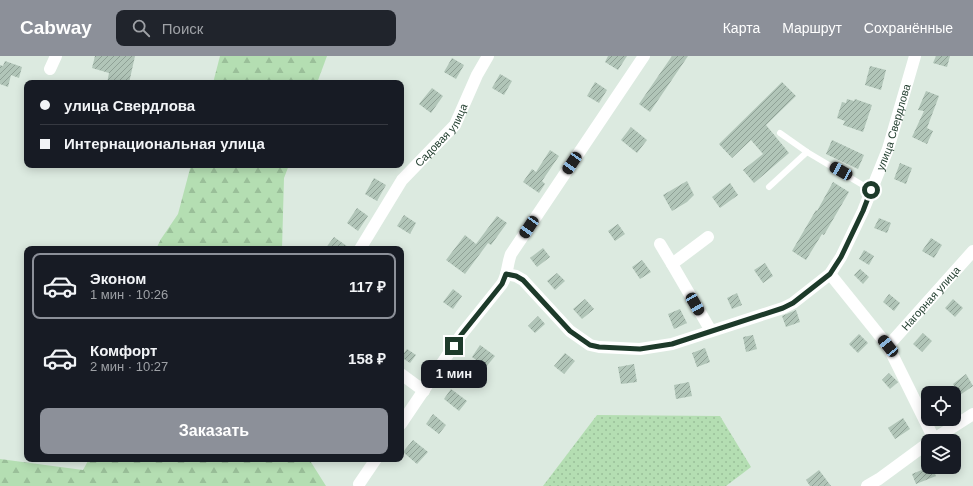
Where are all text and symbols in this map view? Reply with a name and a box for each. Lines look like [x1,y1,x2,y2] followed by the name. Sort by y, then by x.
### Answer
[116,10,396,46] search box
[20,17,92,38] text: Cabway
[130,17,152,39] icon: search
[162,20,203,37] text: Поиск
[723,20,760,36] text: Карта
[782,20,842,36] text: Маршрут
[864,20,953,36] text: Сохранённые
[874,82,913,172] street label: улица Свердлова
[64,97,195,114] text: улица Свердлова
[412,101,470,169] street label: Садовая улица
[64,135,265,152] text: Интернациональная улица
[560,150,584,176] car
[828,160,854,182] car
[862,181,880,199] route start
[517,214,541,240] car
[899,263,963,333] street label: Нагорная улица
[42,268,78,304] icon: car
[90,270,146,287] text: Эконом
[349,278,386,295] text: 117 ₽
[90,287,168,302] text: 1 мин · 10:26
[684,291,706,317] car
[876,333,900,359] car
[445,337,463,355] route end
[42,340,78,376] icon: car
[90,342,157,359] text: Комфорт
[348,350,386,367] text: 158 ₽
[90,359,168,374] text: 2 мин · 10:27
[421,360,487,388] callout: 1 мин
[436,366,472,381] text: 1 мин
[921,386,961,474] map controls
[921,386,961,426] button: locate
[40,408,388,454] button: Заказать
[921,434,961,474] button: layers

